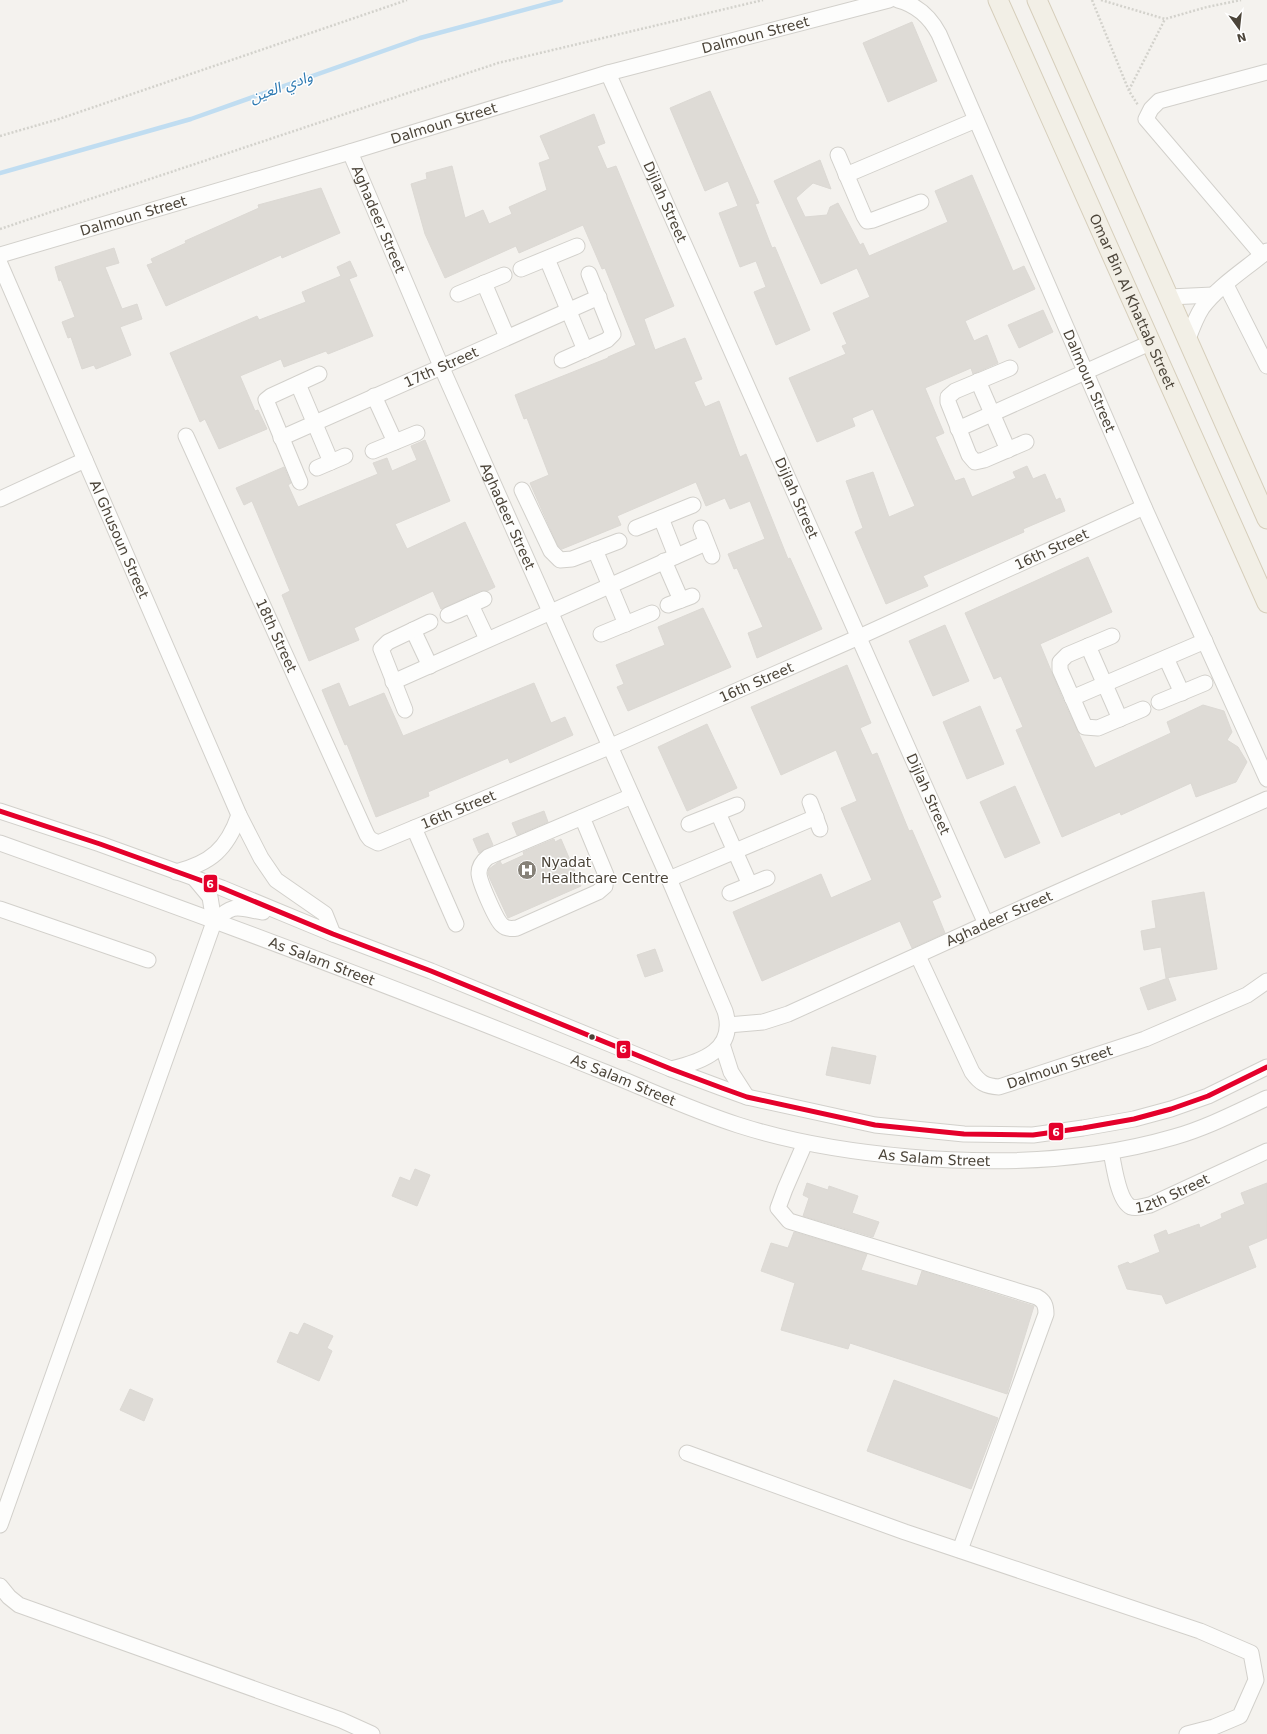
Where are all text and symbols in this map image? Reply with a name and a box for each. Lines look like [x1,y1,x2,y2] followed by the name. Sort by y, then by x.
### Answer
[1219,8,1259,48] north arrow
[700,13,811,56] street label: Dalmoun Street
[1235,30,1248,45] text: N
[247,67,316,109] water label: وادي العين
[389,99,499,147] street label: Dalmoun Street
[640,159,690,245] street label: Dijlah Street
[349,163,409,276] street label: Aghadeer Street
[78,192,189,239] street label: Dalmoun Street
[1086,211,1179,392] street label: Omar Bin Al Khattab Street
[1060,327,1119,435] street label: Dalmoun Street
[402,343,481,390] street label: 17th Street
[772,455,822,541] street label: Dijlah Street
[477,461,539,572] street label: Aghadeer Street
[87,478,152,601] street label: Al Ghusoun Street
[1012,525,1091,573] street label: 16th Street
[253,596,300,675] street label: 18th Street
[717,659,796,706] street label: 16th Street
[903,751,953,838] street label: Dijlah Street
[419,787,498,832] street label: 16th Street
[541,854,669,886] place label: Nyadat Healthcare Centre
[516,859,538,881] hospital icon: Nyadat Healthcare Centre
[203,874,218,893] line badge: 6
[206,878,214,891] text: 6
[943,887,1055,949] street label: Aghadeer Street
[267,934,378,989] street label: As Salam Street
[587,1032,597,1042] unlabelled marker
[616,1040,631,1059] line badge: 6
[1005,1042,1115,1092] street label: Dalmoun Street
[619,1043,627,1056] text: 6
[569,1051,679,1109] street label: As Salam Street
[1048,1122,1064,1141] line badge: 6
[1052,1126,1060,1139] text: 6
[878,1146,991,1169] street label: As Salam Street
[1134,1171,1212,1216] street label: 12th Street

